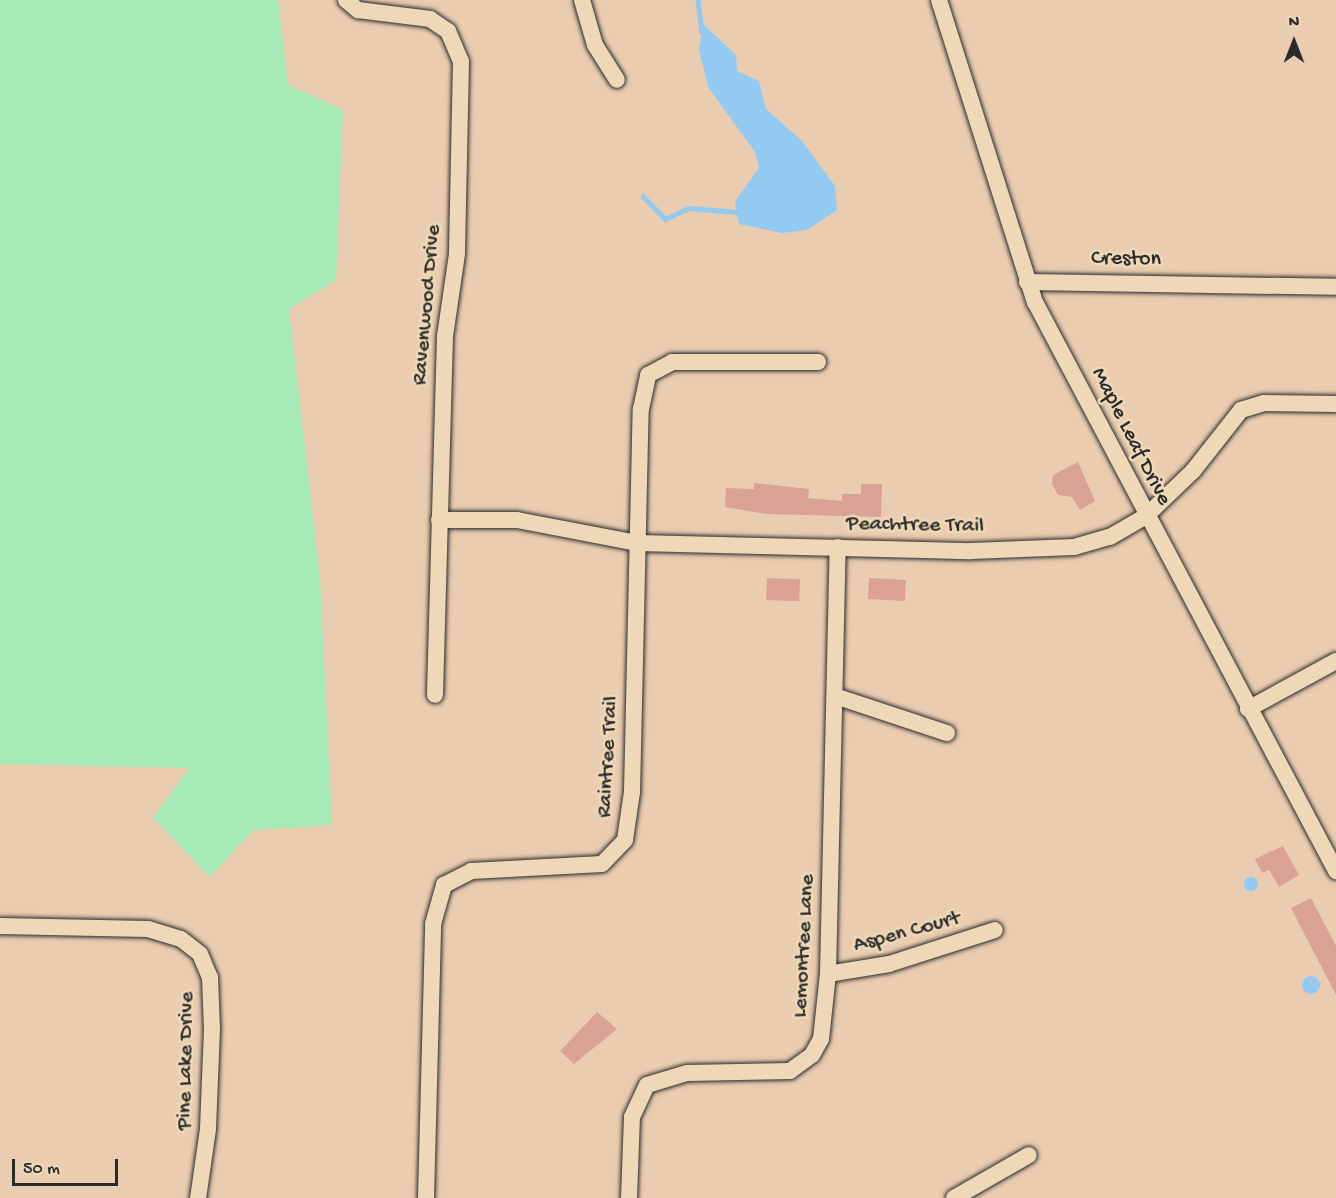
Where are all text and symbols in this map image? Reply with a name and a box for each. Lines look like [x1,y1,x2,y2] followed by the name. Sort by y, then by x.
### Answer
[1264,12,1324,72] north arrow
[1289,14,1299,33] text: N
[408,224,448,386] street label: Ravenwood Drive
[1091,246,1161,274] street label: Creston
[1084,364,1176,510] street label: Maple Leaf Drive
[846,512,984,540] street label: Peachtree Trail
[593,696,625,818] street label: Raintree Trail
[788,874,822,1018] street label: Lemontree Lane
[851,906,963,960] street label: Aspen Court
[173,992,201,1130] street label: Pine Lake Drive
[15,1147,122,1185] scale bar
[23,1159,60,1180] text: 50 m

